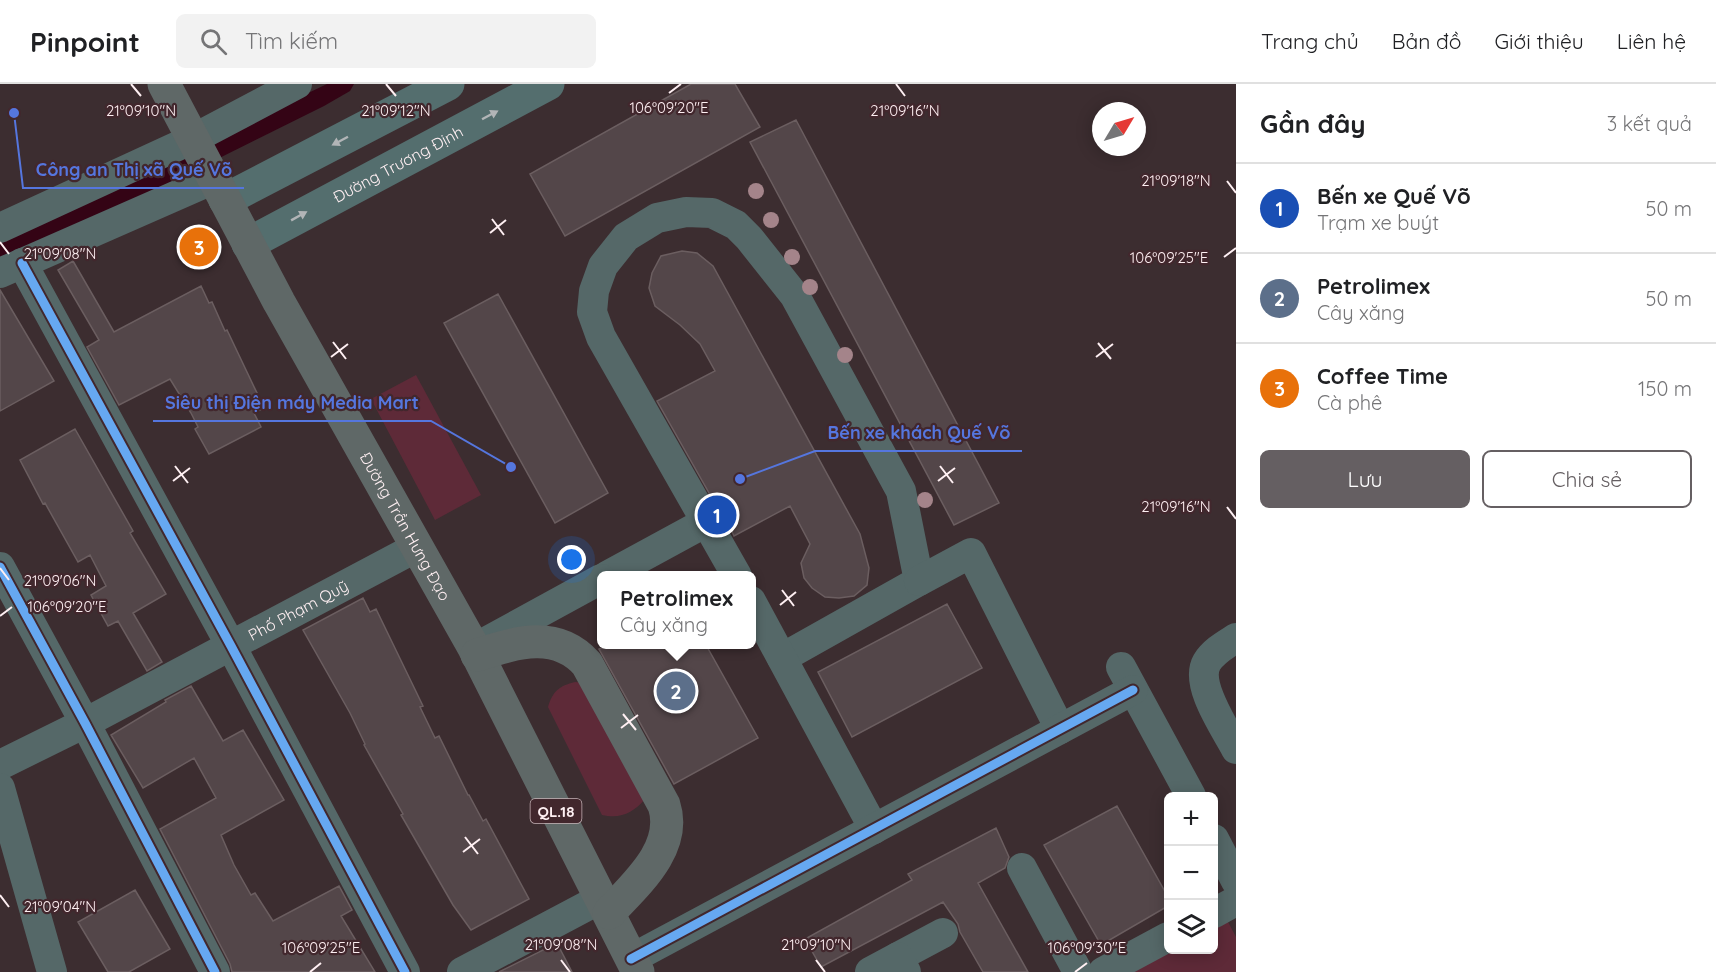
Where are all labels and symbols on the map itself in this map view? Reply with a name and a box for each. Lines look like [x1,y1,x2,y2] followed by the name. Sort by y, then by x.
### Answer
[629,98,709,117] text: 106°09'20"E
[106,101,176,120] text: 21°09'10"N
[361,101,431,120] text: 21°09'12"N
[870,101,940,120] text: 21°09'16"N
[1092,102,1146,156] north arrow
[482,110,499,120] one-way arrow
[330,121,466,207] street label: Đường Trương Định
[332,136,349,146] one-way arrow
[23,152,244,188] callout: Công an Thị xã Quế Võ
[36,158,232,181] text: Công an Thị xã Quế Võ
[1141,171,1211,190] text: 21°09'18"N
[291,211,308,221] one-way arrow
[180,224,218,270] pin: 3
[24,244,96,263] text: 21°09'08"N
[1130,248,1208,267] text: 106°09'25"E
[153,385,431,421] callout: Siêu thị Điện máy Media Mart
[165,391,419,414] text: Siêu thị Điện máy Media Mart
[815,415,1022,451] callout: Bến xe khách Quế Võ
[828,421,1010,444] text: Bến xe khách Quế Võ
[356,449,455,604] street label: Đường Trần Hưng Đạo
[698,492,736,538] pin: 1
[1141,497,1211,516] text: 21°09'16"N
[557,545,586,574] your location
[24,571,96,590] text: 21°09'06"N
[245,575,352,645] street label: Phố Phạm Quỹ
[27,597,107,616] text: 106°09'20"E
[656,668,696,714] pin: 2
[530,799,582,823] road number: QL.18
[24,897,96,916] text: 21°09'04"N
[525,935,597,954] text: 21°09'08"N
[781,935,851,954] text: 21°09'10"N
[282,938,360,957] text: 106°09'25"E
[1048,938,1126,957] text: 106°09'30"E

